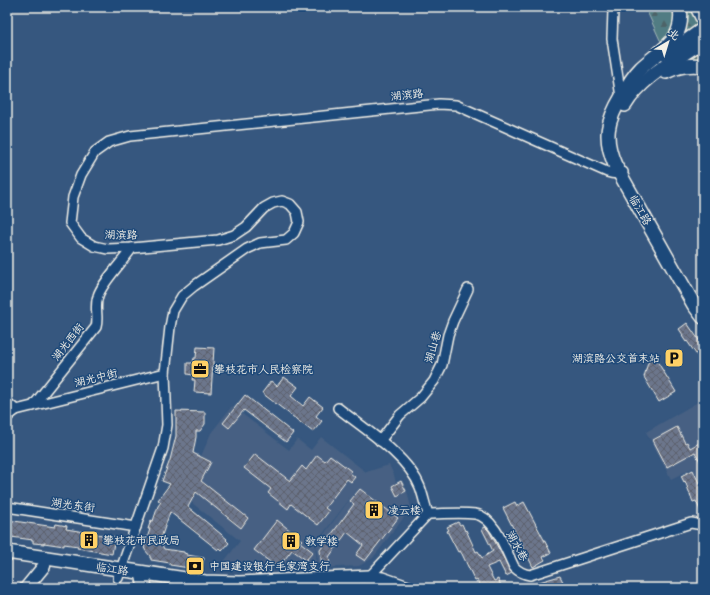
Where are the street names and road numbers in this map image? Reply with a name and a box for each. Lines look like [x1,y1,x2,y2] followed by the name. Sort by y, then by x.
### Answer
[390,87,424,103] street label: 湖滨路
[626,192,654,228] street label: 临江路
[104,228,138,242] street label: 湖滨路
[49,320,87,363] street label: 湖光西街
[422,329,444,365] street label: 湖山巷
[73,366,120,390] street label: 湖光中街
[50,496,97,515] street label: 湖光东街
[503,528,531,564] street label: 湖水巷
[95,560,129,578] street label: 临江路

